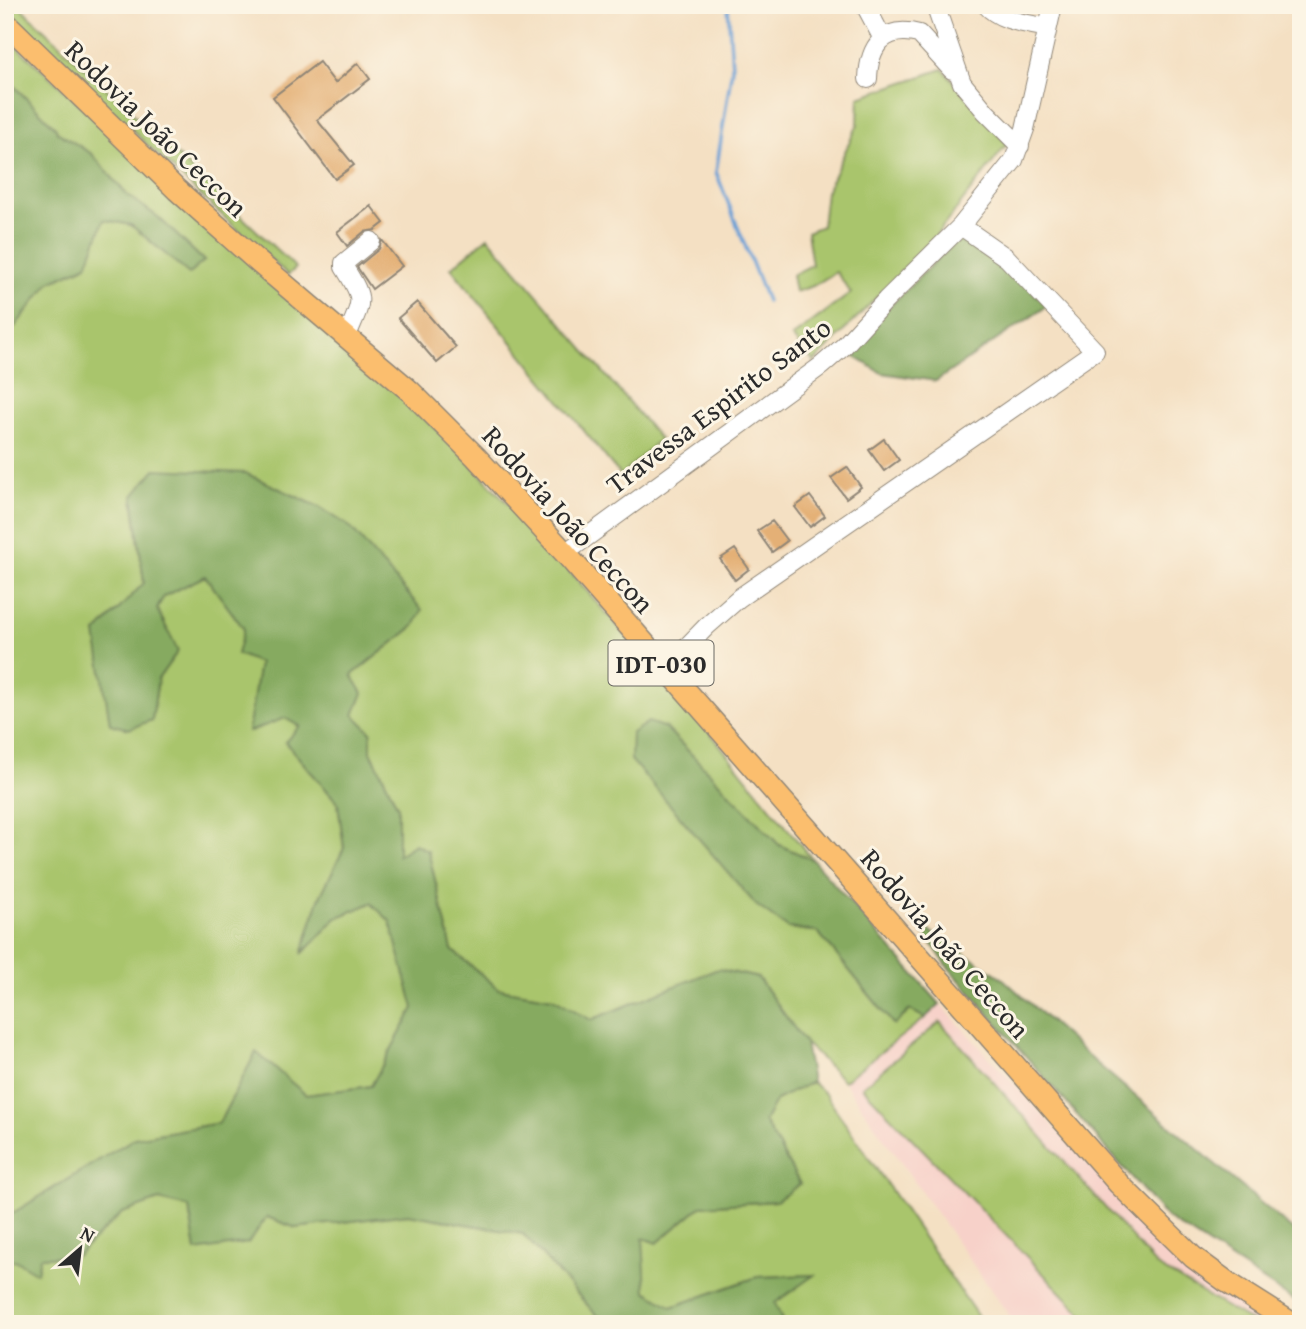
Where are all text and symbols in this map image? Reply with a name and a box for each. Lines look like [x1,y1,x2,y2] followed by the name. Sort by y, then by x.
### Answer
[56,30,258,226] street label: Rodovia João Ceccon
[597,307,839,503] street label: Travessa Espirito Santo
[473,416,665,622] street label: Rodovia João Ceccon
[608,640,714,685] road number: IDT-030
[852,839,1040,1047] street label: Rodovia João Ceccon
[46,1214,116,1284] north arrow
[76,1219,100,1249] text: N

